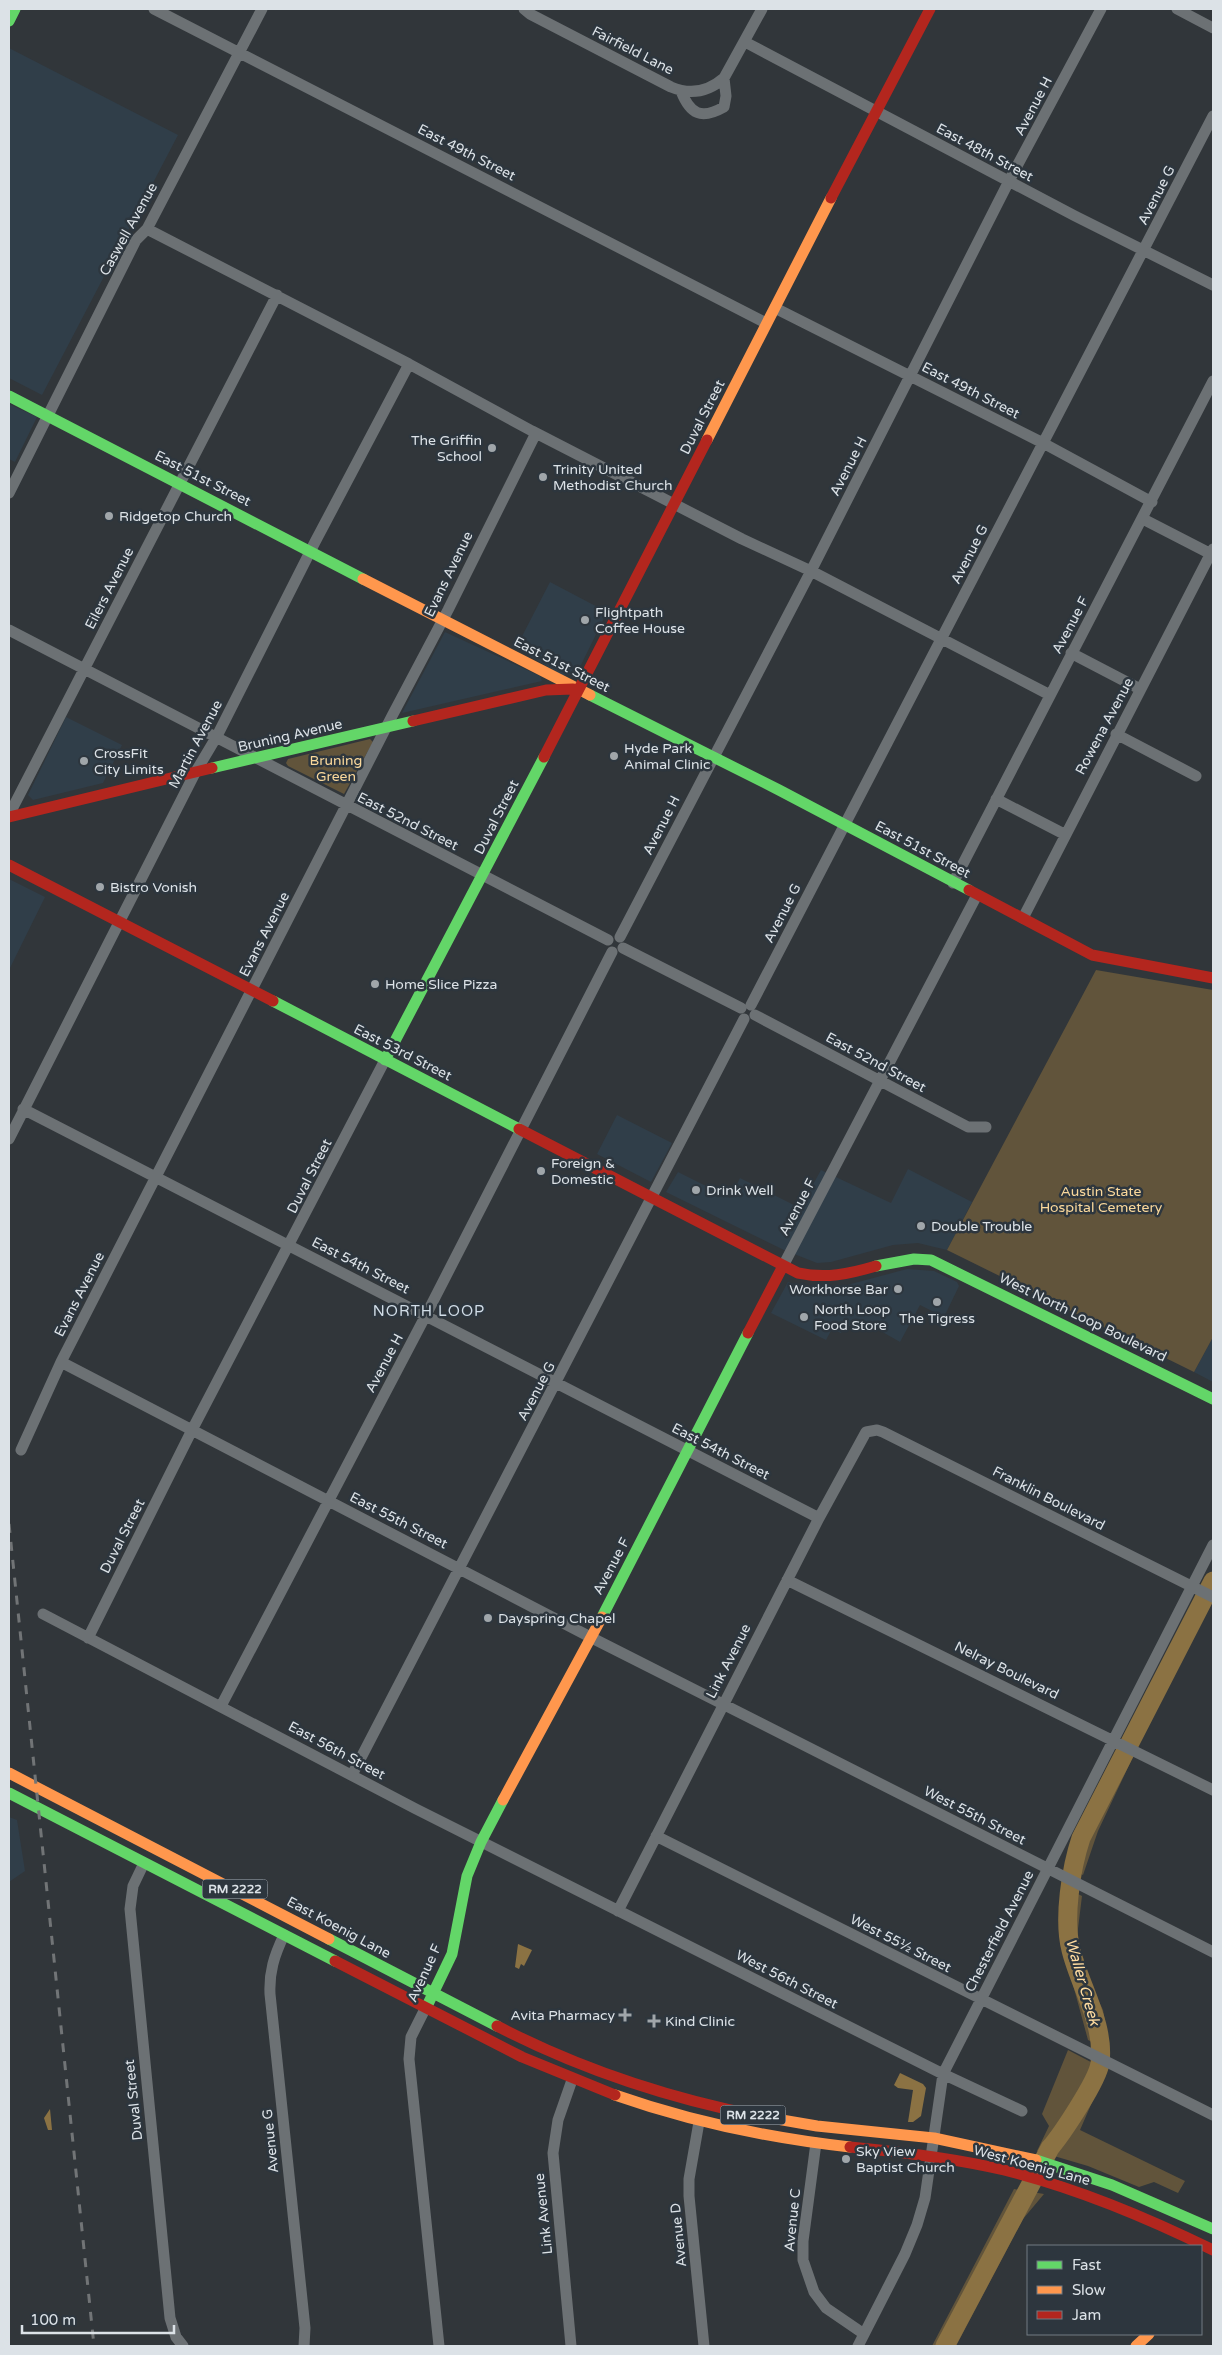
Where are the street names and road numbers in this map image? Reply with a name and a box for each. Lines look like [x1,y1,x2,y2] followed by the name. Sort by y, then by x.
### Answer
[589,23,676,78] street label: Fairfield Lane
[1011,74,1056,139] street label: Avenue H
[415,120,519,185] street label: East 49th Street
[933,120,1037,185] street label: East 48th Street
[1134,163,1179,228] street label: Avenue G
[96,180,161,279] street label: Caswell Avenue
[919,358,1023,423] street label: East 49th Street
[676,377,729,457] street label: Duval Street
[826,434,871,499] street label: Avenue H
[152,447,254,510] street label: East 51st Street
[947,522,992,587] street label: Avenue G
[420,529,476,620] street label: Evans Avenue
[82,544,137,632] street label: Eilers Avenue
[1048,593,1093,657] street label: Avenue F
[511,633,613,696] street label: East 51st Street
[1072,675,1137,778] street label: Rowena Avenue
[165,697,226,791] street label: Martin Avenue
[236,715,344,756] street label: Bruning Avenue
[470,777,523,857] street label: Duval Street
[354,789,462,854] street label: East 52nd Street
[639,793,684,858] street label: Avenue H
[872,817,974,882] street label: East 51st Street
[760,881,805,946] street label: Avenue G
[236,889,293,979] street label: Evans Avenue
[351,1020,455,1085] street label: East 53rd Street
[823,1029,929,1096] street label: East 52nd Street
[283,1136,336,1216] street label: Duval Street
[775,1175,820,1239] street label: Avenue F
[309,1233,413,1298] street label: East 54th Street
[51,1249,108,1339] street label: Evans Avenue
[996,1269,1169,1365] street label: West North Loop Boulevard
[362,1331,407,1396] street label: Avenue H
[514,1359,559,1424] street label: Avenue G
[669,1419,773,1484] street label: East 54th Street
[990,1463,1108,1534] street label: Franklin Boulevard
[347,1488,451,1553] street label: East 55th Street
[96,1496,149,1576] street label: Duval Street
[589,1534,634,1598] street label: Avenue F
[702,1621,755,1701] street label: Link Avenue
[952,1638,1062,1703] street label: Nelray Boulevard
[285,1718,389,1783] street label: East 56th Street
[921,1782,1029,1849] street label: West 55th Street
[961,1867,1038,1995] street label: Chesterfield Avenue
[202,1880,268,1898] road number: RM 2222
[284,1893,394,1962] street label: East Koenig Lane
[847,1911,955,1977] street label: West 55½ Street
[404,1941,446,2005] street label: Avenue F
[733,1946,841,2013] street label: West 56th Street
[121,2058,146,2141] street label: Duval Street
[720,2106,786,2124] road number: RM 2222
[259,2108,282,2174] street label: Avenue G
[972,2142,1092,2189] street label: West Koenig Lane
[531,2172,556,2255] street label: Link Avenue
[781,2187,804,2253] street label: Avenue C
[667,2202,690,2268] street label: Avenue D

